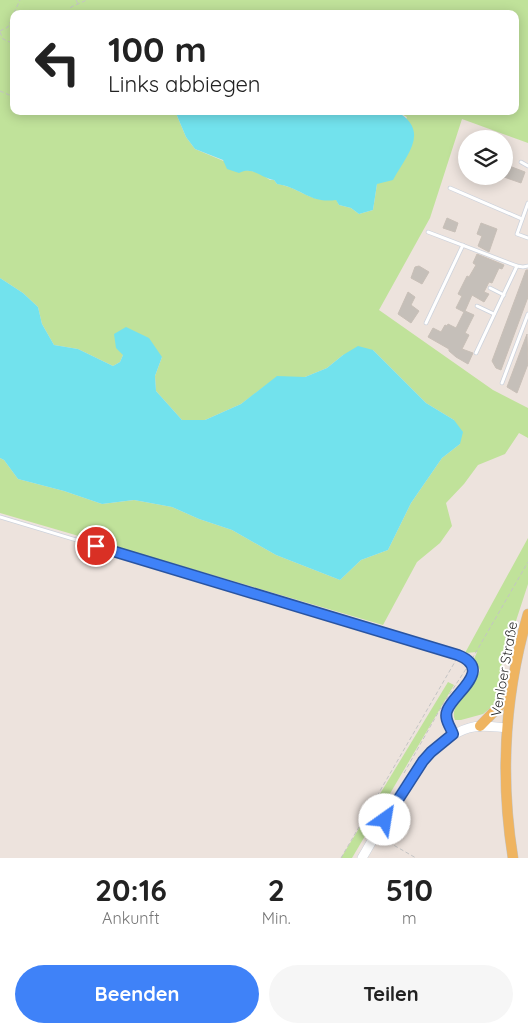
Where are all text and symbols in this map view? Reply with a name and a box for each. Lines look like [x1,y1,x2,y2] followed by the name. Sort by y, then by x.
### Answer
[108,27,207,71] text: 100 m
[25,30,90,95] icon: left
[108,70,261,98] text: Links abbiegen
[458,130,513,185] map controls
[458,130,513,185] button: layers
[75,525,117,567] pin
[82,532,110,560] icon: arrive
[487,620,521,718] street label: Venloer Straße
[358,793,410,845] position arrow
[95,871,167,909] text: 20:16
[268,871,285,909] text: 2
[386,871,433,909] text: 510
[102,908,160,928] text: Ankunft
[262,908,291,928] text: Min.
[402,908,417,928] text: m
[15,965,259,1023] button: Beenden
[269,965,513,1023] button: Teilen

